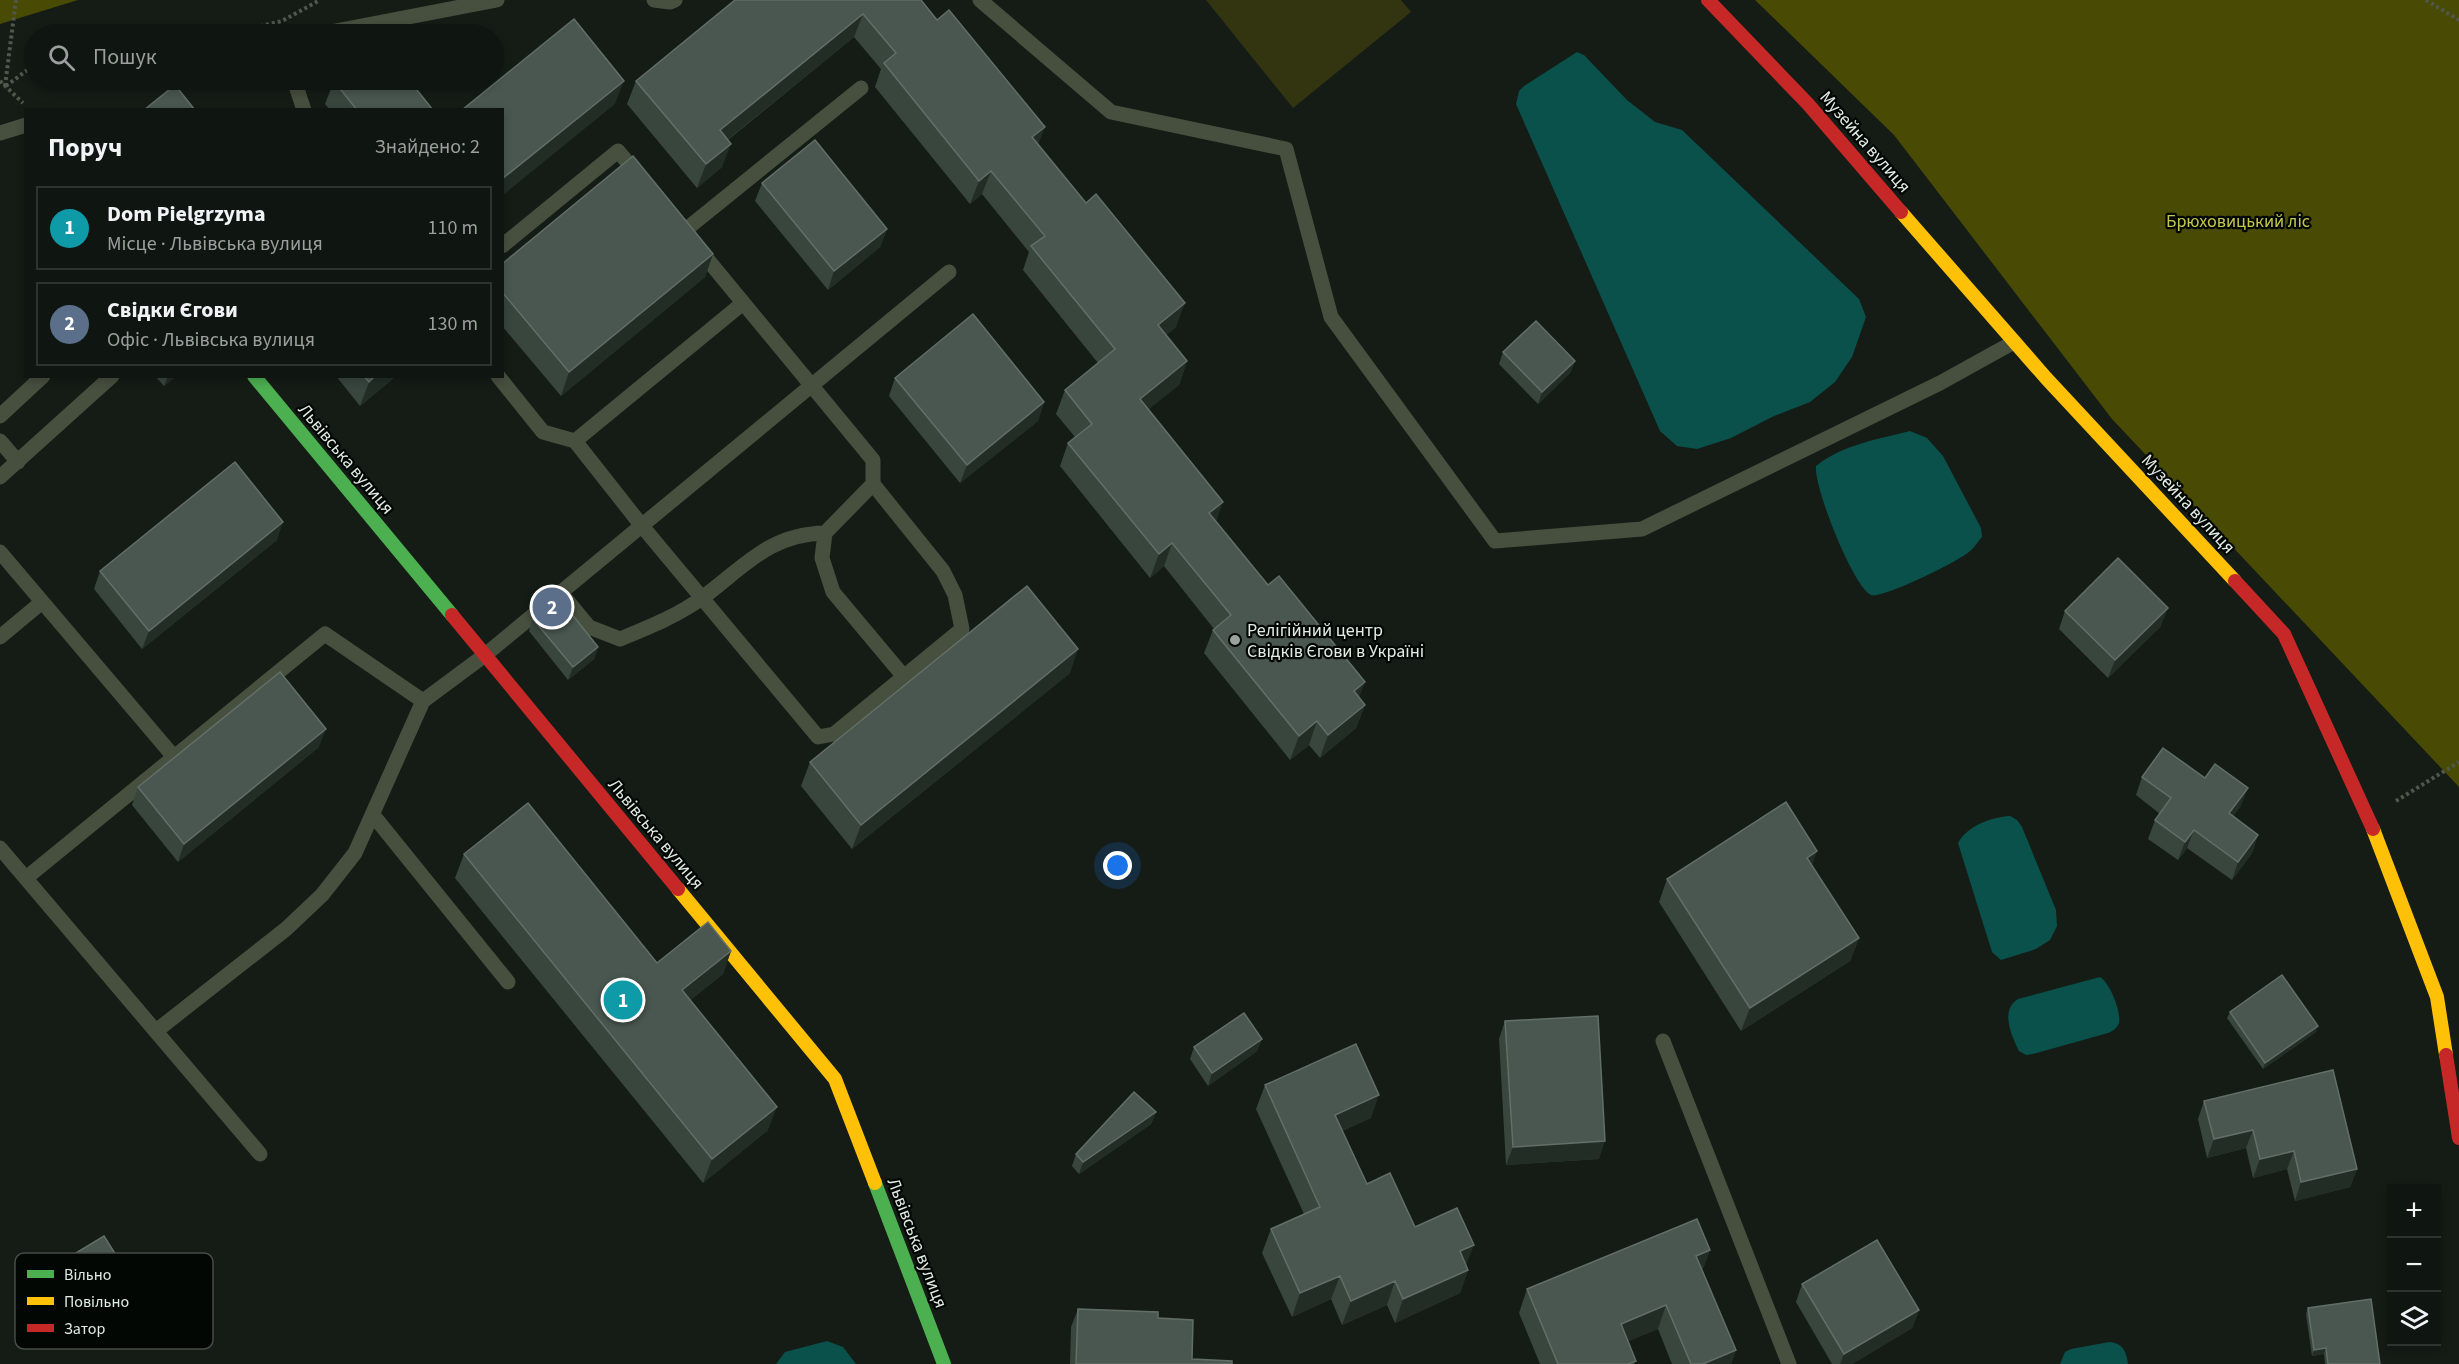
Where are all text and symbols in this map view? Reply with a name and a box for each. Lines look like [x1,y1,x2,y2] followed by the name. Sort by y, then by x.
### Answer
[24,24,504,90] search box
[45,41,78,74] icon: search
[93,41,157,73] text: Пошук
[1814,86,1916,198] street label: Музейна вулиця
[48,129,122,166] text: Поруч
[375,133,480,161] text: Знайдено: 2
[107,198,265,230] text: Dom Pielgrzyma
[2166,209,2310,234] park label: Брюховицький ліс
[64,214,75,242] text: 1
[428,214,478,242] text: 110 m
[107,230,323,258] text: Місце · Львівська вулиця
[107,294,238,326] text: Свідки Єгови
[64,310,75,338] text: 2
[428,310,478,338] text: 130 m
[107,326,315,354] text: Офіс · Львівська вулиця
[292,398,400,520] street label: Львівська вулиця
[2135,449,2241,559] street label: Музейна вулиця
[532,584,572,630] pin: 2
[1247,618,1424,664] place label: Релігійний центр Свідків Єгови в Україні
[1228,633,1242,647] marker: Релігійний центр Свідків Єгови в Україні
[602,773,710,895] street label: Львівська вулиця
[1103,851,1132,880] your location
[604,978,642,1022] pin: 1
[881,1174,953,1312] street label: Львівська вулиця
[2387,1184,2441,1346] map controls
[2387,1184,2441,1238] button: +
[2387,1238,2441,1292] button: −
[15,1253,213,1349] legend
[64,1264,111,1286] text: Вільно
[64,1291,129,1313] text: Повільно
[2387,1292,2441,1346] button: layers
[64,1318,105,1340] text: Затор

